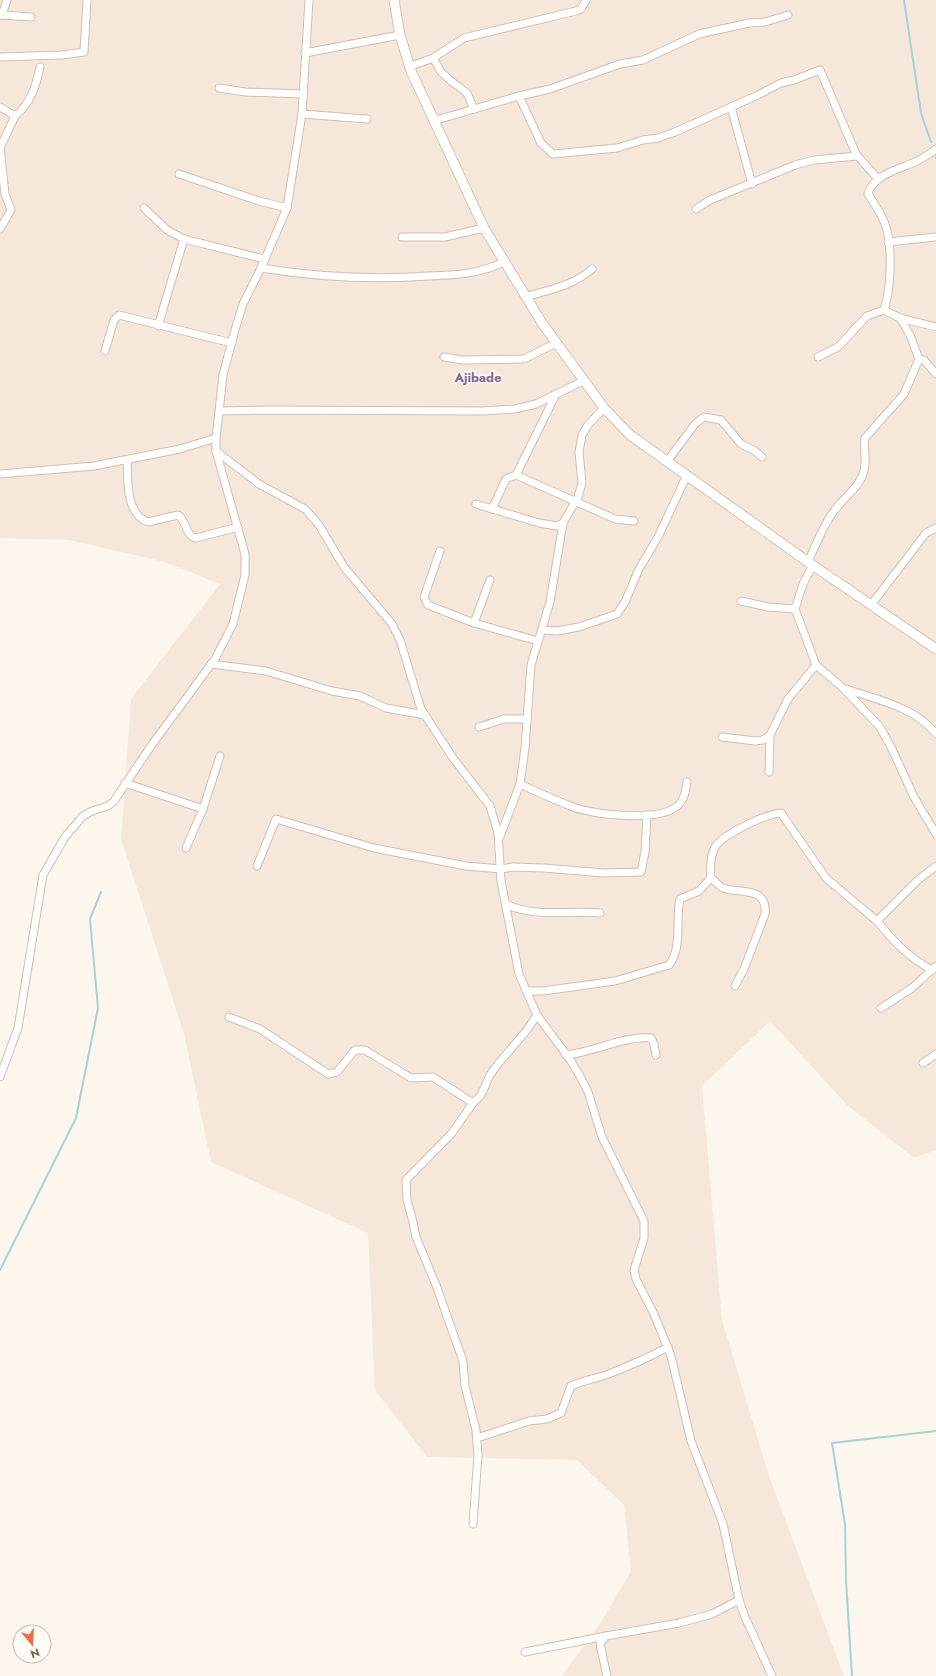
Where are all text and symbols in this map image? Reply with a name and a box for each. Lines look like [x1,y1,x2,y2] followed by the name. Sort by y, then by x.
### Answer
[453,368,502,387] district label: Ajibade
[12,1624,52,1664] north arrow
[28,1645,42,1662] text: N

